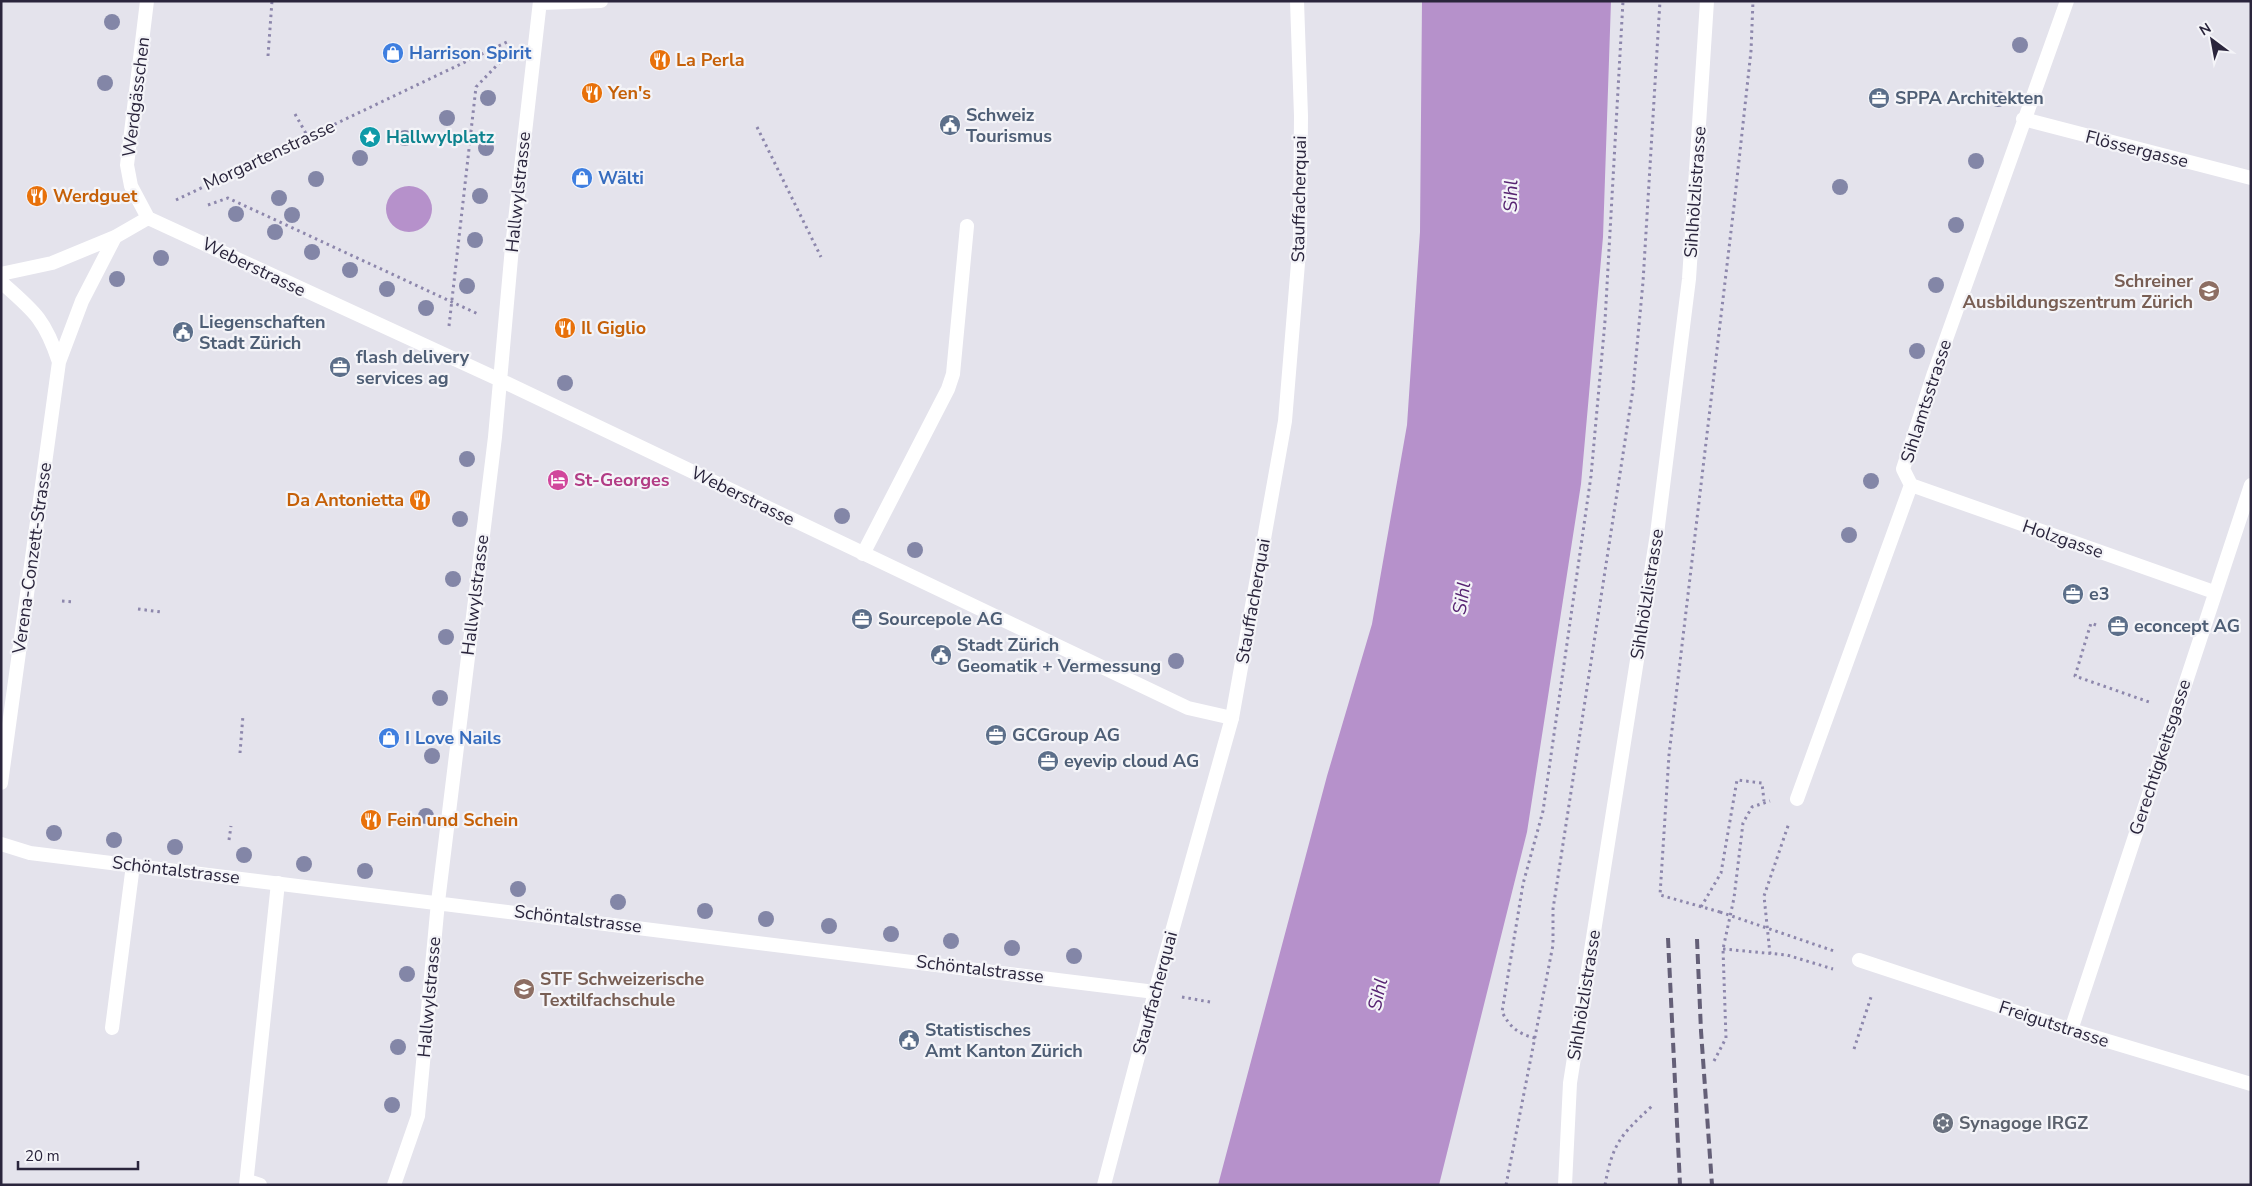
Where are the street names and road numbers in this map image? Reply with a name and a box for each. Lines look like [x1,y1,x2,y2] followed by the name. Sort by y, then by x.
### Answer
[117,36,155,158] street label: Werdgässchen
[199,114,339,196] street label: Morgartenstrasse
[1678,125,1712,259] street label: Sihlhölzlistrasse
[2083,125,2191,173] street label: Flössergasse
[500,130,536,254] street label: Hallwylstrasse
[1286,135,1312,263] street label: Stauffacherquai
[198,232,310,302] street label: Weberstrasse
[1895,336,1957,466] street label: Sihlamtsstrasse
[7,461,57,656] street label: Verena-Conzett-Strasse
[687,461,799,531] street label: Weberstrasse
[2019,514,2107,564] street label: Holzgasse
[1625,527,1669,661] street label: Sihlhölzlistrasse
[456,533,494,657] street label: Hallwylstrasse
[1230,536,1276,666] street label: Stauffacherquai
[2123,676,2197,838] street label: Gerechtigkeitsgasse
[111,850,241,890] street label: Schöntalstrasse
[513,899,643,939] street label: Schöntalstrasse
[1562,928,1606,1062] street label: Sihlhölzlistrasse
[1127,929,1183,1057] street label: Stauffacherquai
[412,936,446,1058] street label: Hallwylstrasse
[915,949,1045,989] street label: Schöntalstrasse
[1996,995,2112,1053] street label: Freigutstrasse

